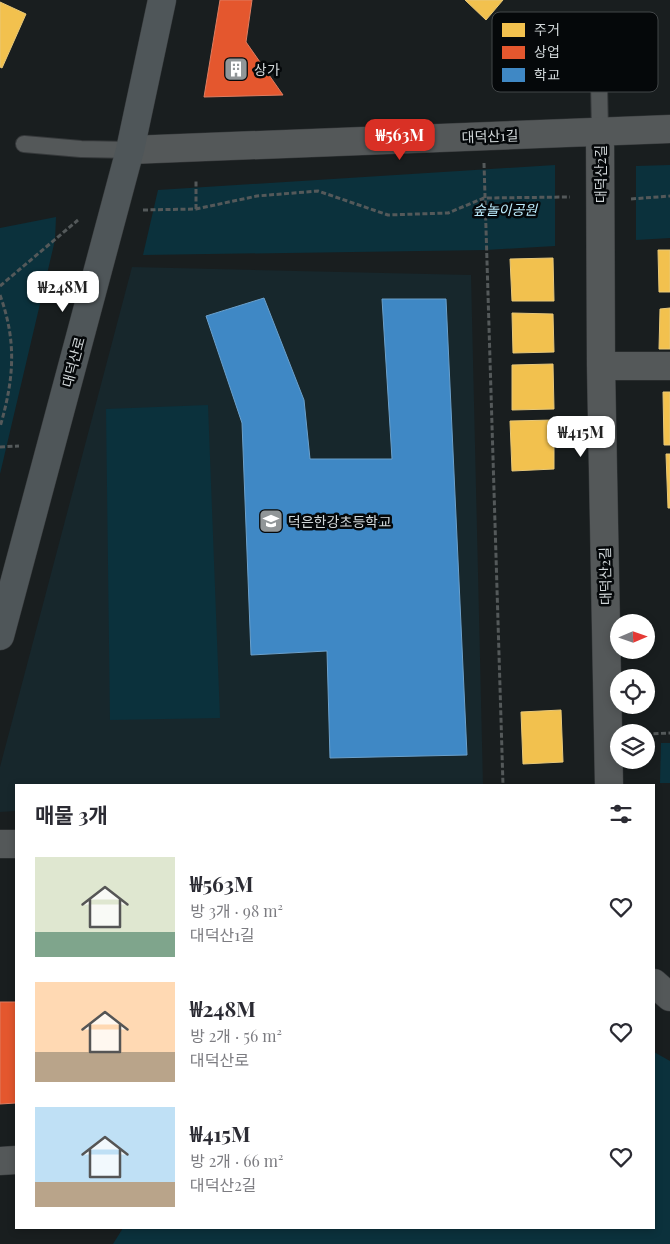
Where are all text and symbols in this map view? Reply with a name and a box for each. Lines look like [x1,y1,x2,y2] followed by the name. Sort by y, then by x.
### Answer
[492,12,658,92] legend
[534,20,560,39] text: 주거
[534,42,560,61] text: 상업
[223,56,249,82] building icon: 상가
[254,60,280,79] place label: 상가
[534,65,560,84] text: 학교
[365,119,435,161] pin: ₩563M
[376,124,424,145] text: ₩563M
[461,126,519,146] street label: 대덕산1길
[591,145,610,203] street label: 대덕산2길
[473,200,538,219] park label: 숲놀이공원
[28,270,98,313] pin: ₩248M
[38,276,88,297] text: ₩248M
[57,335,89,389] street label: 대덕산로
[546,416,616,458] pin: ₩415M
[558,421,604,442] text: ₩415M
[258,508,284,534] school or university icon: 덕은한강초등학교
[288,512,391,531] place label: 덕은한강초등학교
[595,547,615,605] street label: 대덕산2길
[610,614,655,659] north arrow
[610,614,655,769] map controls
[610,669,655,714] button: locate
[610,724,655,769] button: layers
[35,800,108,828] text: 매물 3개
[607,800,635,828] icon: filters
[190,869,254,897] text: ₩563M
[75,877,135,937] icon: home
[607,893,635,921] icon: heart
[190,900,283,921] text: 방 3개 · 98 m²
[190,924,255,945] text: 대덕산1길
[190,994,256,1022] text: ₩248M
[75,1002,135,1062] icon: home
[607,1018,635,1046] icon: heart
[190,1025,282,1046] text: 방 2개 · 56 m²
[190,1049,249,1070] text: 대덕산로
[190,1119,250,1147] text: ₩415M
[75,1127,135,1187] icon: home
[607,1143,635,1171] icon: heart
[190,1150,283,1171] text: 방 2개 · 66 m²
[190,1174,257,1195] text: 대덕산2길

